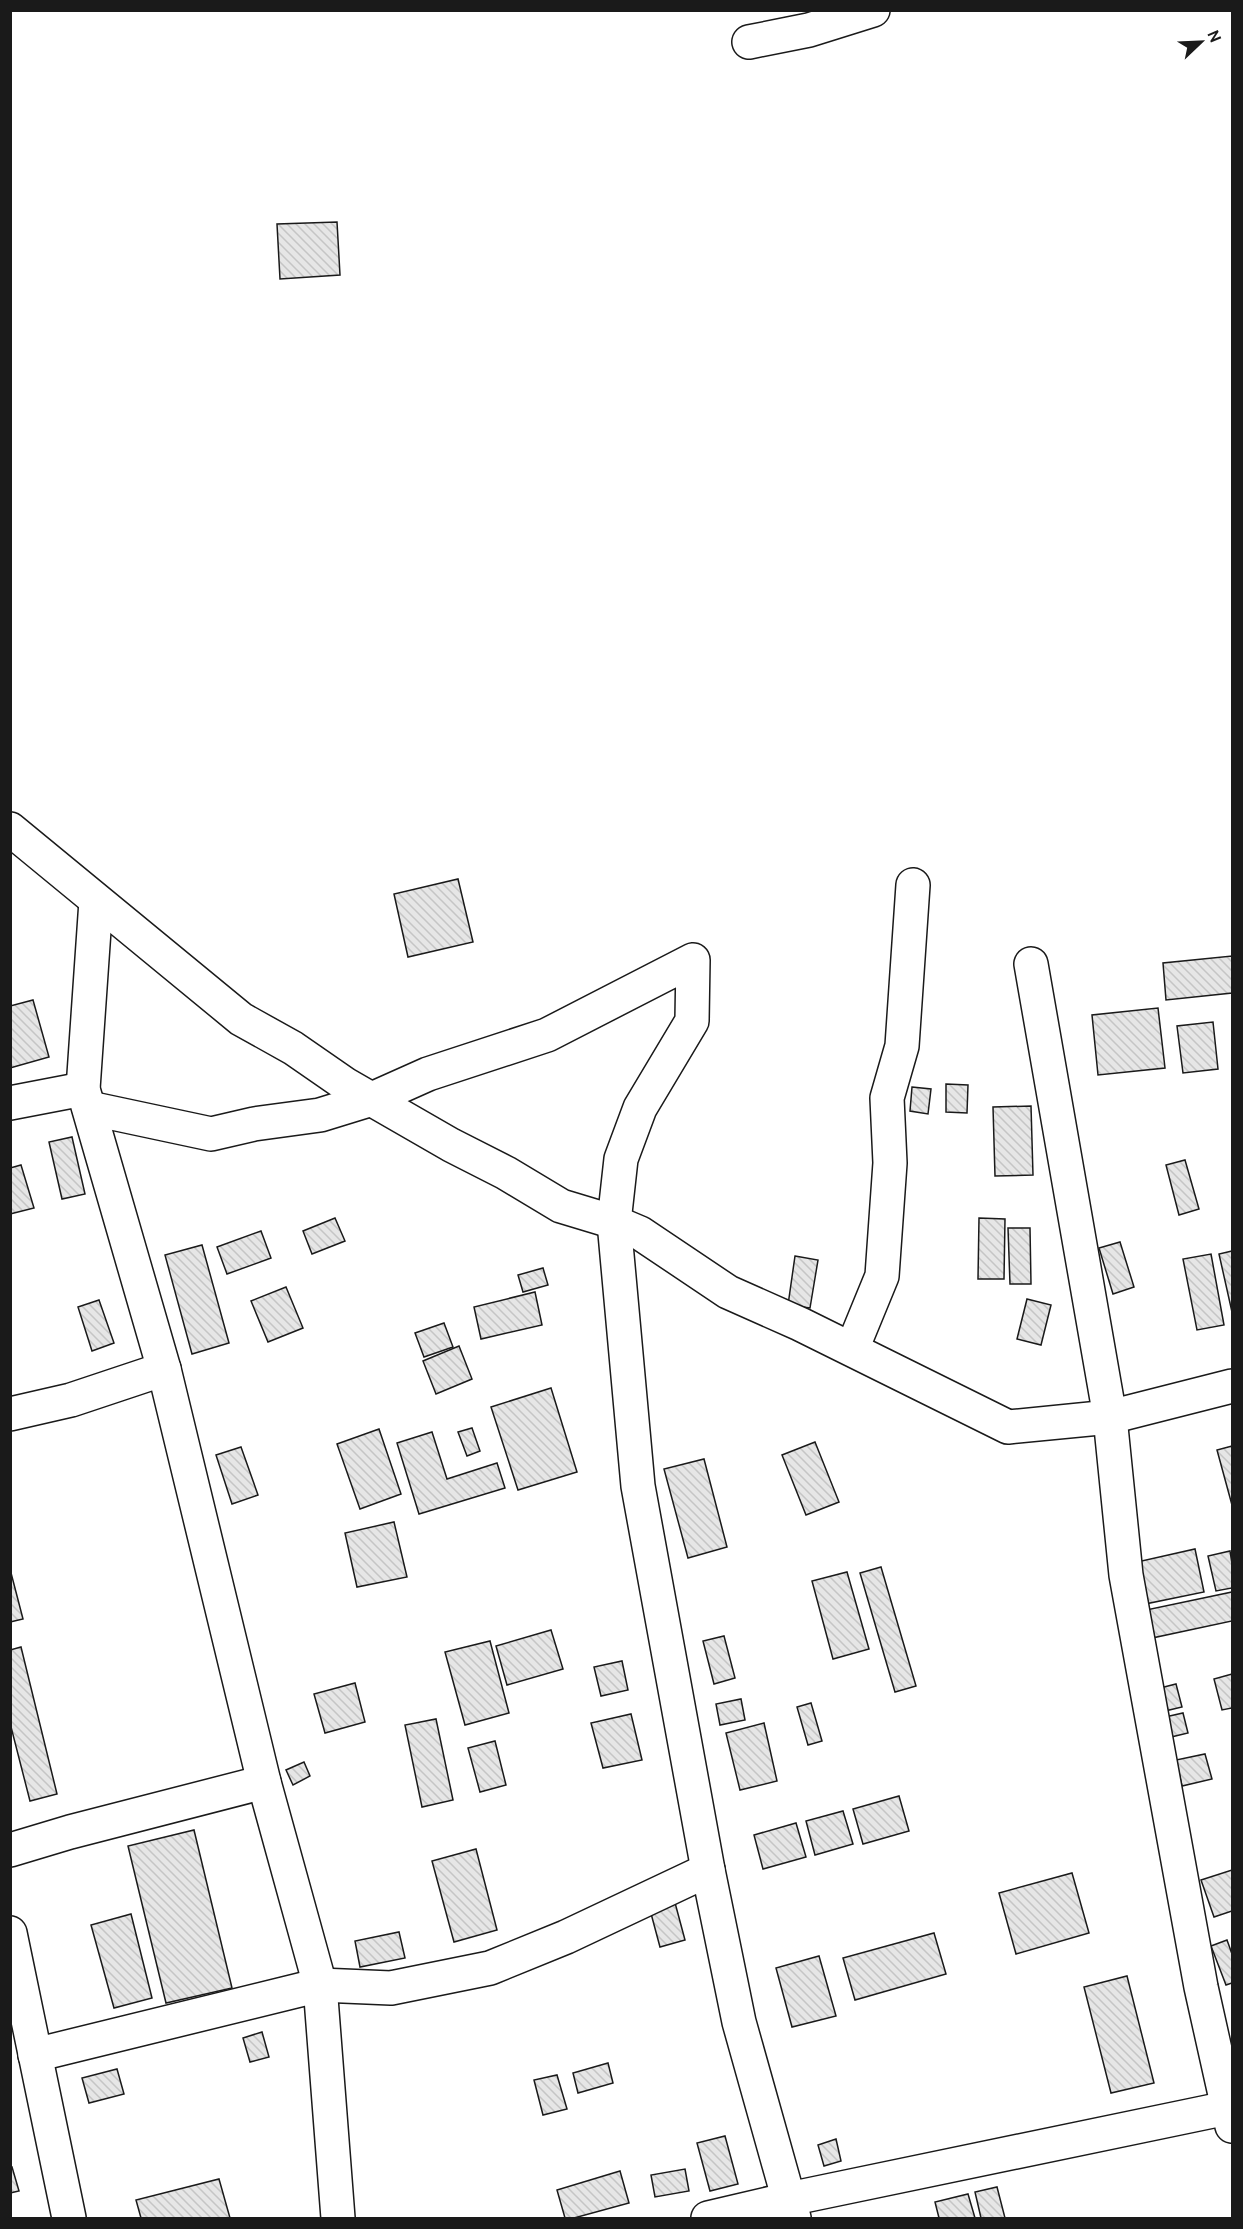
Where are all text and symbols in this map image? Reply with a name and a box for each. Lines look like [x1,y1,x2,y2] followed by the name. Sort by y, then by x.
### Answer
[1171,12,1231,72] north arrow
[1203,27,1225,45] text: N

